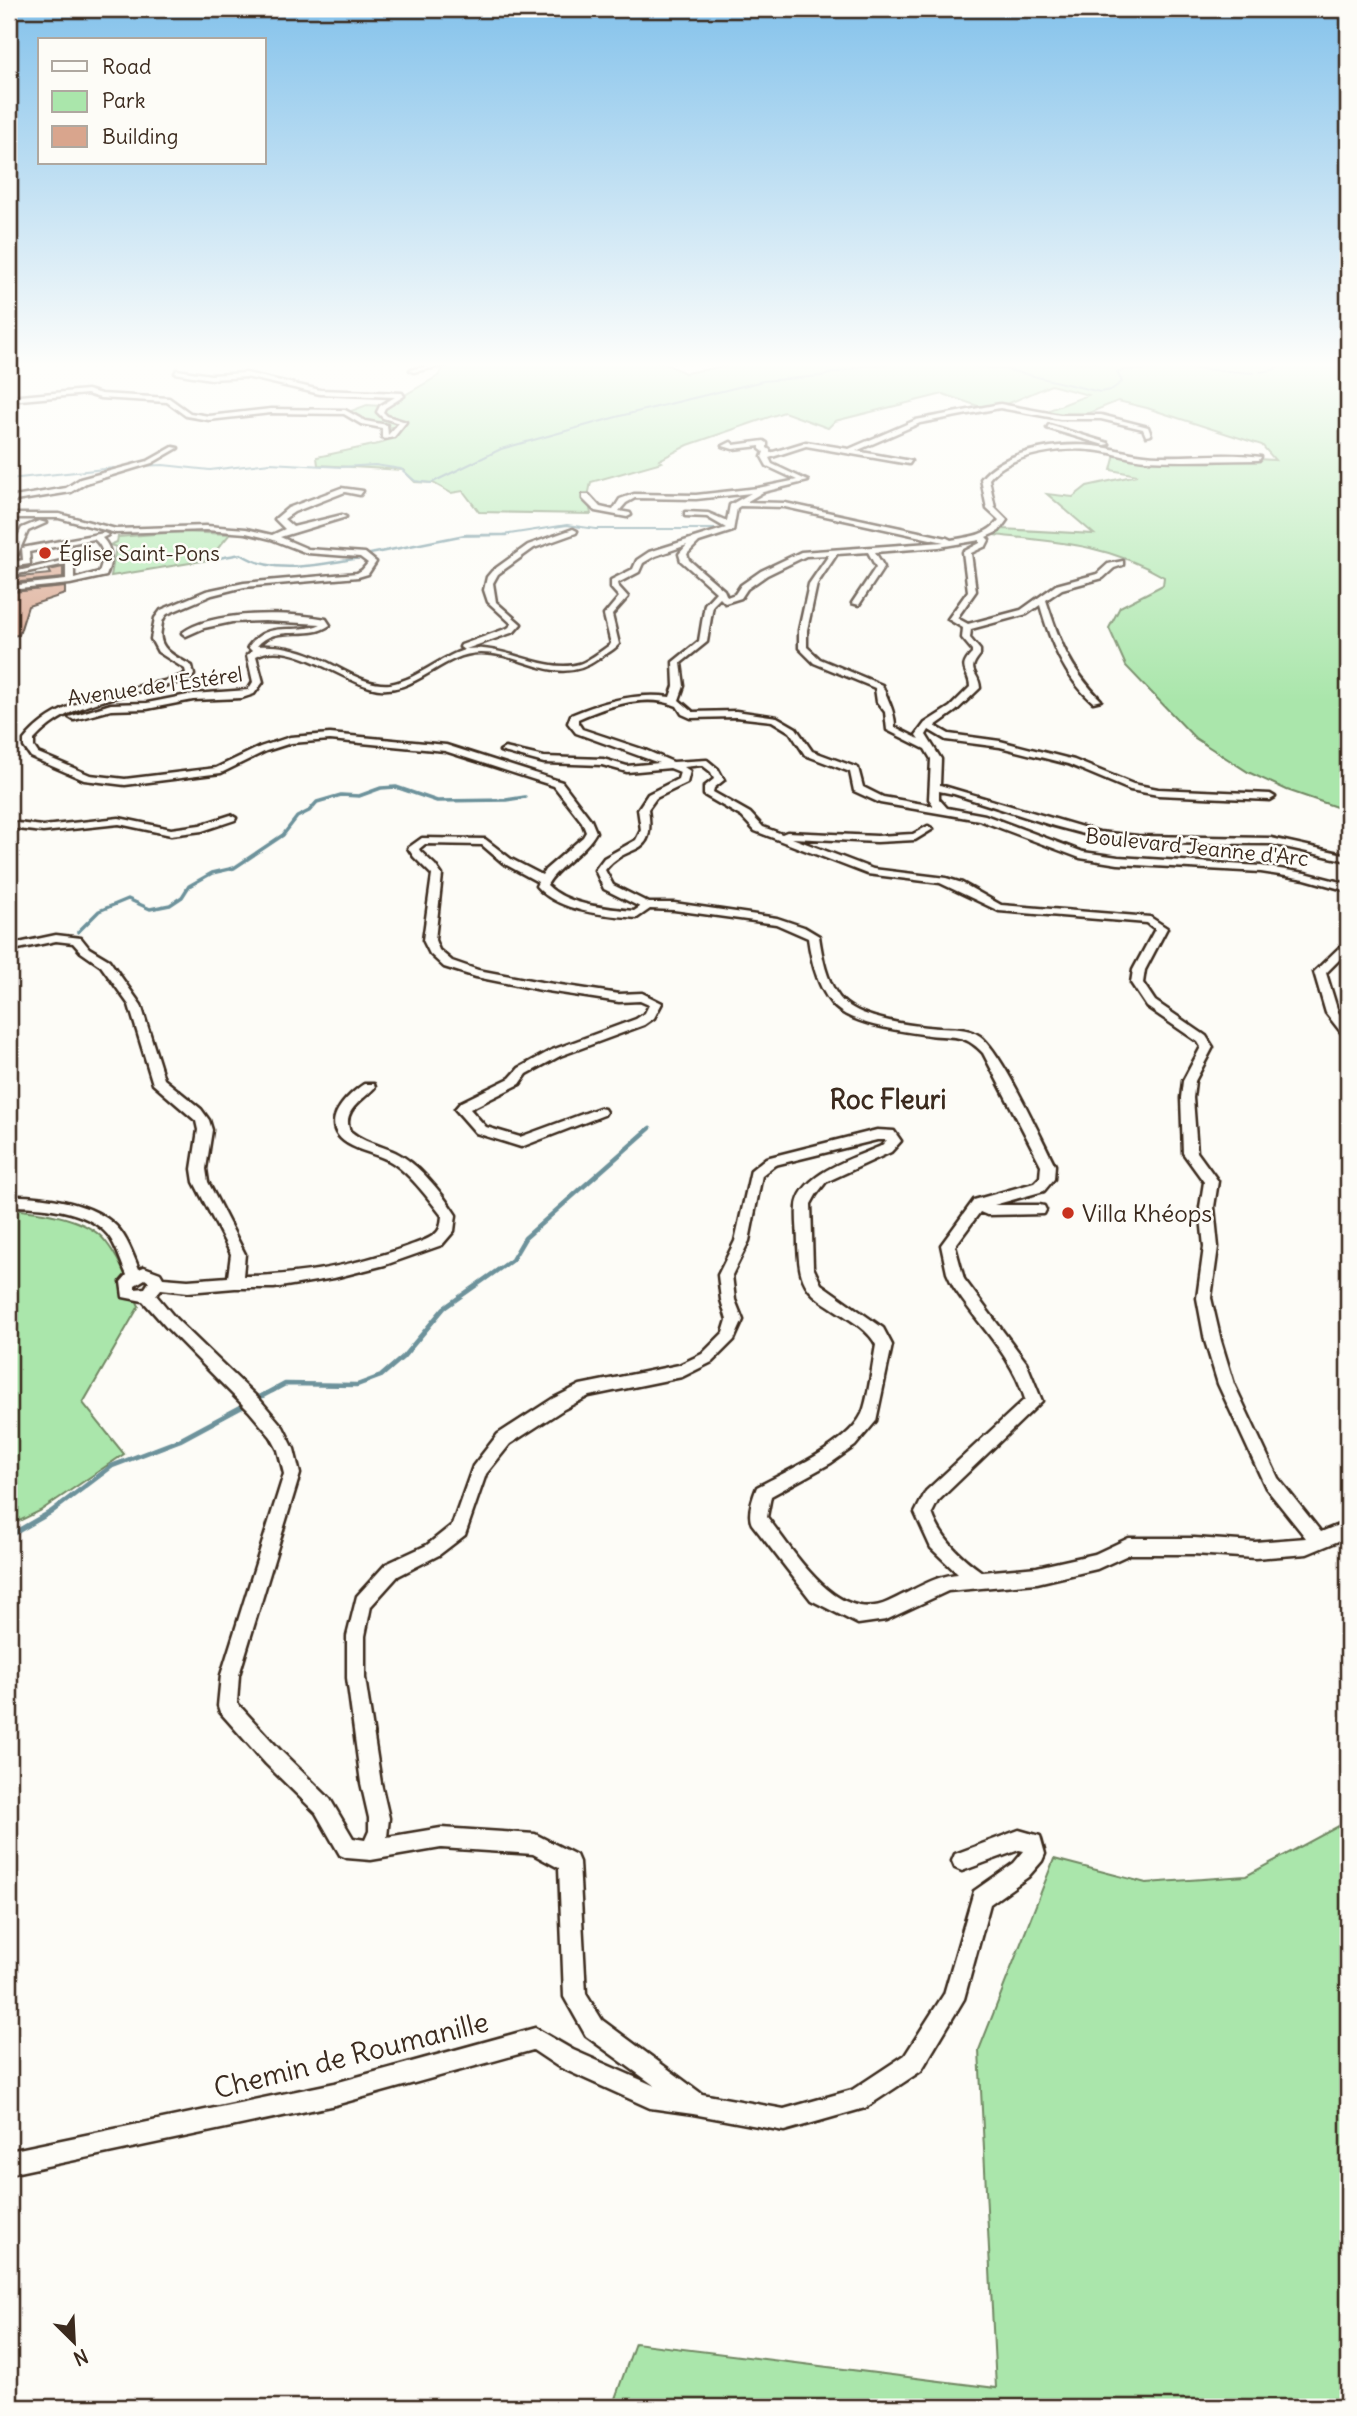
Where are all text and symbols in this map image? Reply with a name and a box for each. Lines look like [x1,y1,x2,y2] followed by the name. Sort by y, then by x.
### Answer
[38,38,266,164] legend
[102,53,151,80] text: Road
[102,87,145,114] text: Park
[102,123,178,150] text: Building
[59,540,220,567] place label: Église Saint-Pons
[37,545,53,561] marker: Église Saint-Pons
[66,660,244,712] street label: Avenue de l'Estérel
[1084,822,1310,872] street label: Boulevard Jeanne d'Arc
[830,1083,946,1116] district label: Roc Fleuri
[1082,1198,1212,1228] place label: Villa Khéops
[1060,1205,1076,1221] marker: Villa Khéops
[210,2003,492,2107] street label: Chemin de Roumanille
[38,2308,108,2378] north arrow
[70,2344,92,2371] text: N

